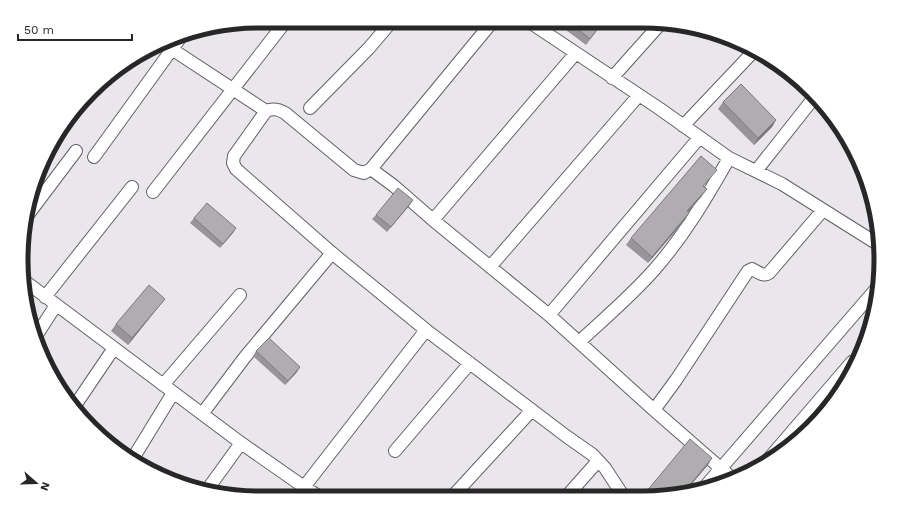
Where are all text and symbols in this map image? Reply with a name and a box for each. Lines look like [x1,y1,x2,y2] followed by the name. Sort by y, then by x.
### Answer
[18,16,132,42] scale bar
[24,23,54,37] text: 50 m
[16,463,56,503] north arrow
[37,480,52,492] text: N

